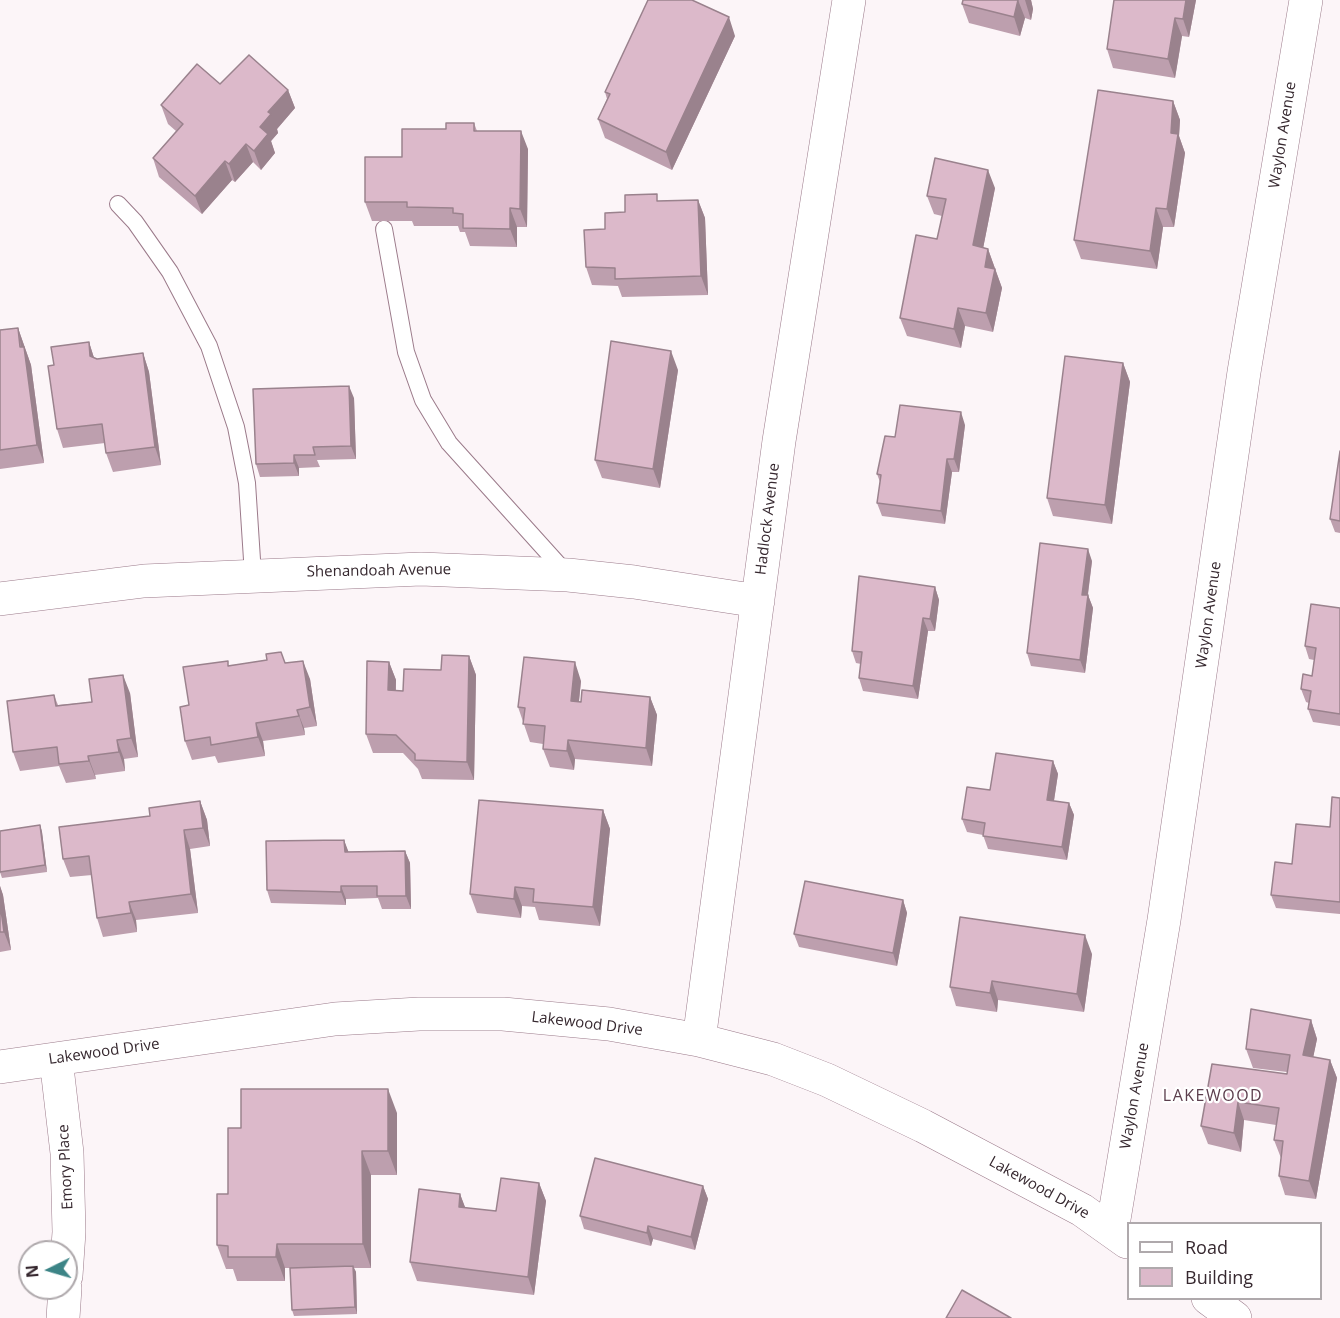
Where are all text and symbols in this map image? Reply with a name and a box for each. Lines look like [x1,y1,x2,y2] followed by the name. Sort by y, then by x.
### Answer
[1266,80,1300,190] street label: Waylon Avenue
[752,462,784,576] street label: Hadlock Avenue
[1193,560,1225,670] street label: Waylon Avenue
[307,561,451,581] street label: Shenandoah Avenue
[530,1008,644,1040] street label: Lakewood Drive
[47,1035,161,1069] street label: Lakewood Drive
[1117,1041,1153,1151] street label: Waylon Avenue
[1163,1086,1263,1106] district label: LAKEWOOD
[55,1124,77,1210] street label: Emory Place
[986,1153,1092,1223] street label: Lakewood Drive
[1127,1222,1322,1300] legend
[1185,1235,1228,1259] text: Road
[18,1240,78,1300] north arrow
[21,1264,44,1279] text: N
[1185,1265,1253,1289] text: Building

